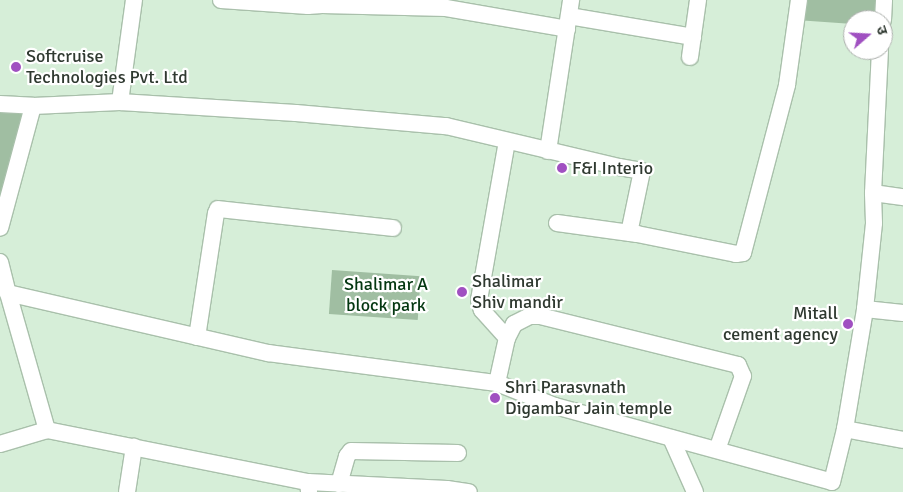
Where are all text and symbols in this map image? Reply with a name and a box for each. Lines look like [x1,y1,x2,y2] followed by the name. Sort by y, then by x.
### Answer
[843,10,893,60] north arrow
[872,24,891,37] text: उ
[26,46,188,88] place label: Softcruise Technologies Pvt. Ltd
[10,61,22,73] marker: Softcruise Technologies Pvt. Ltd
[572,157,653,179] place label: F&I Interio
[556,162,568,174] marker: F&I Interio
[472,271,563,314] place label: Shalimar Shiv mandir
[344,274,428,316] park label: Shalimar A block park
[456,286,468,298] marker: Shalimar Shiv mandir
[723,303,838,346] place label: Mitall cement agency
[842,318,854,330] marker: Mitall cement agency
[505,377,672,419] place label: Shri Parasvnath Digambar Jain temple
[489,392,501,404] marker: Shri Parasvnath Digambar Jain temple

